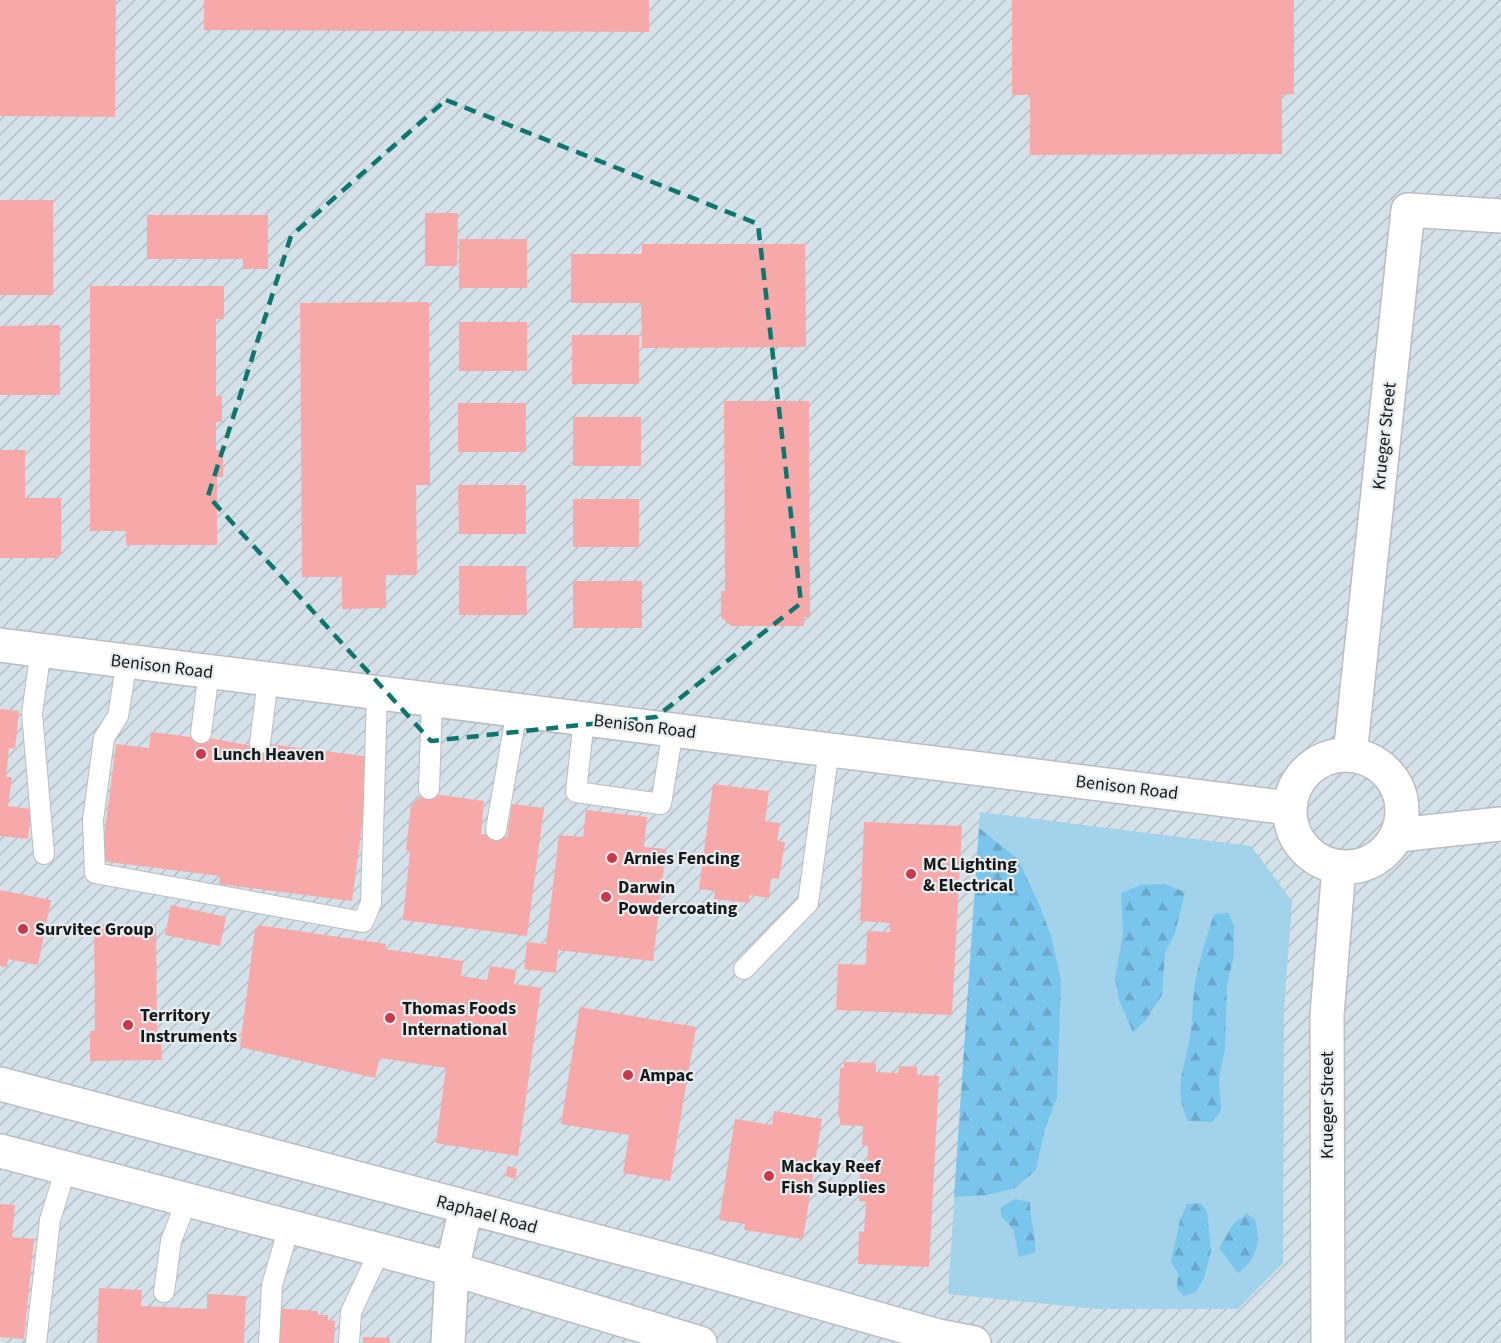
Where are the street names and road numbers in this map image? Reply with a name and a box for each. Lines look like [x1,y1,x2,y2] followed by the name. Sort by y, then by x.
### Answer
[1366,381,1403,491] street label: Krueger Street
[109,648,215,685] street label: Benison Road
[592,708,698,745] street label: Benison Road
[1074,769,1180,806] street label: Benison Road
[1315,1051,1340,1159] street label: Krueger Street
[433,1189,540,1240] street label: Raphael Road

